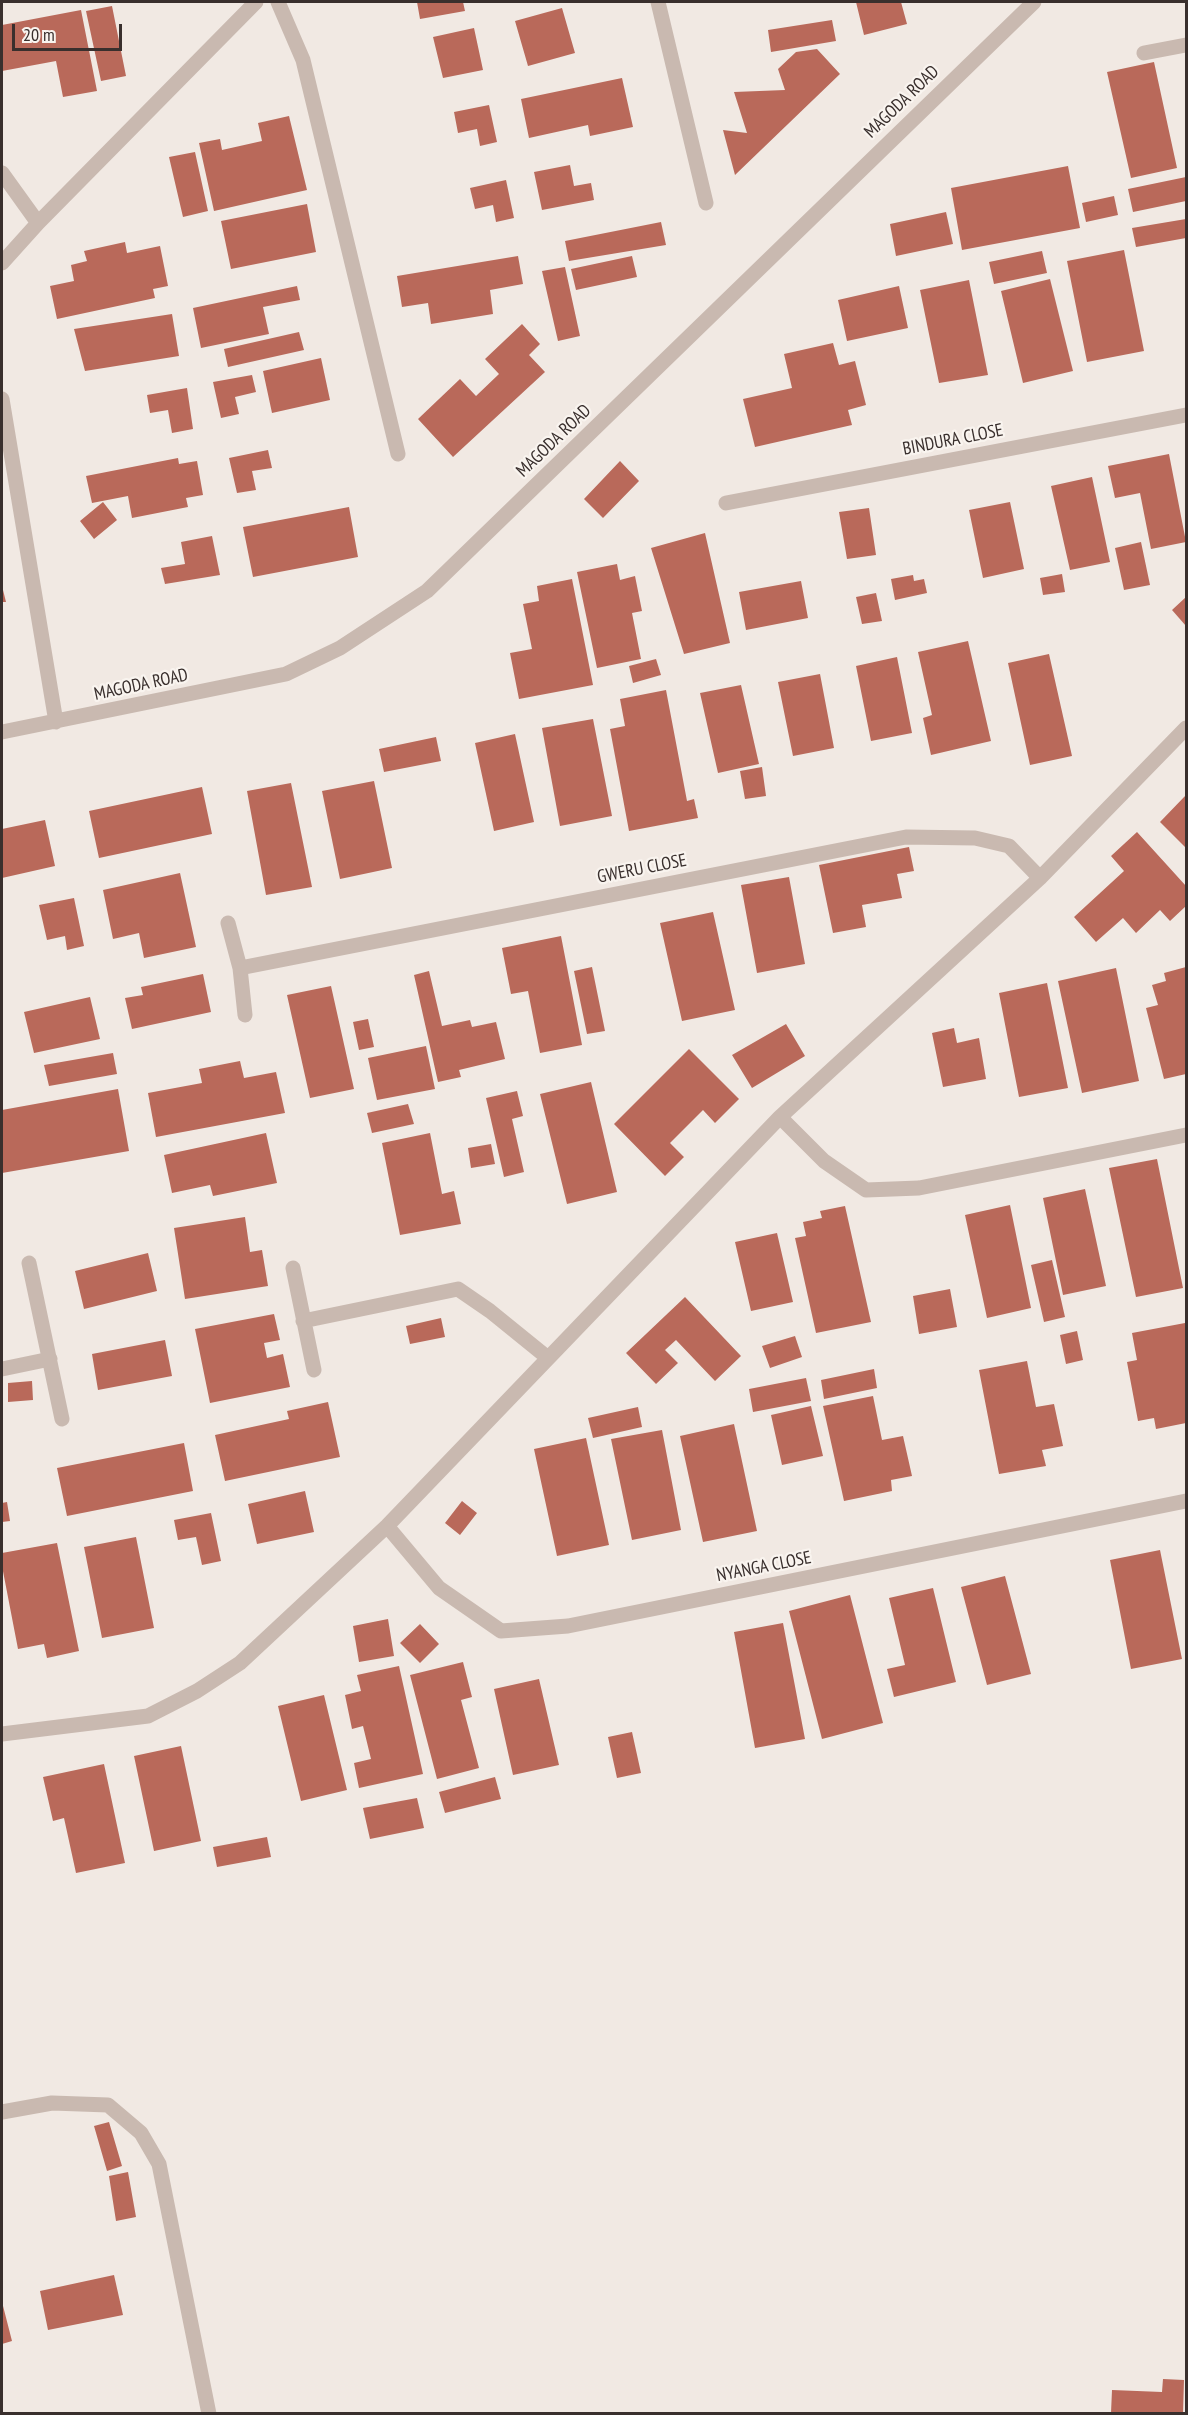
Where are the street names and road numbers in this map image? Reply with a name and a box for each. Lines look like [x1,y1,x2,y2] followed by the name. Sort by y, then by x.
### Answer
[860,61,944,143] street label: MAGODA ROAD
[512,400,596,482] street label: MAGODA ROAD
[901,420,1005,460] street label: BINDURA CLOSE
[92,665,190,705] street label: MAGODA ROAD
[596,850,688,888] street label: GWERU CLOSE
[715,1547,813,1587] street label: NYANGA CLOSE

